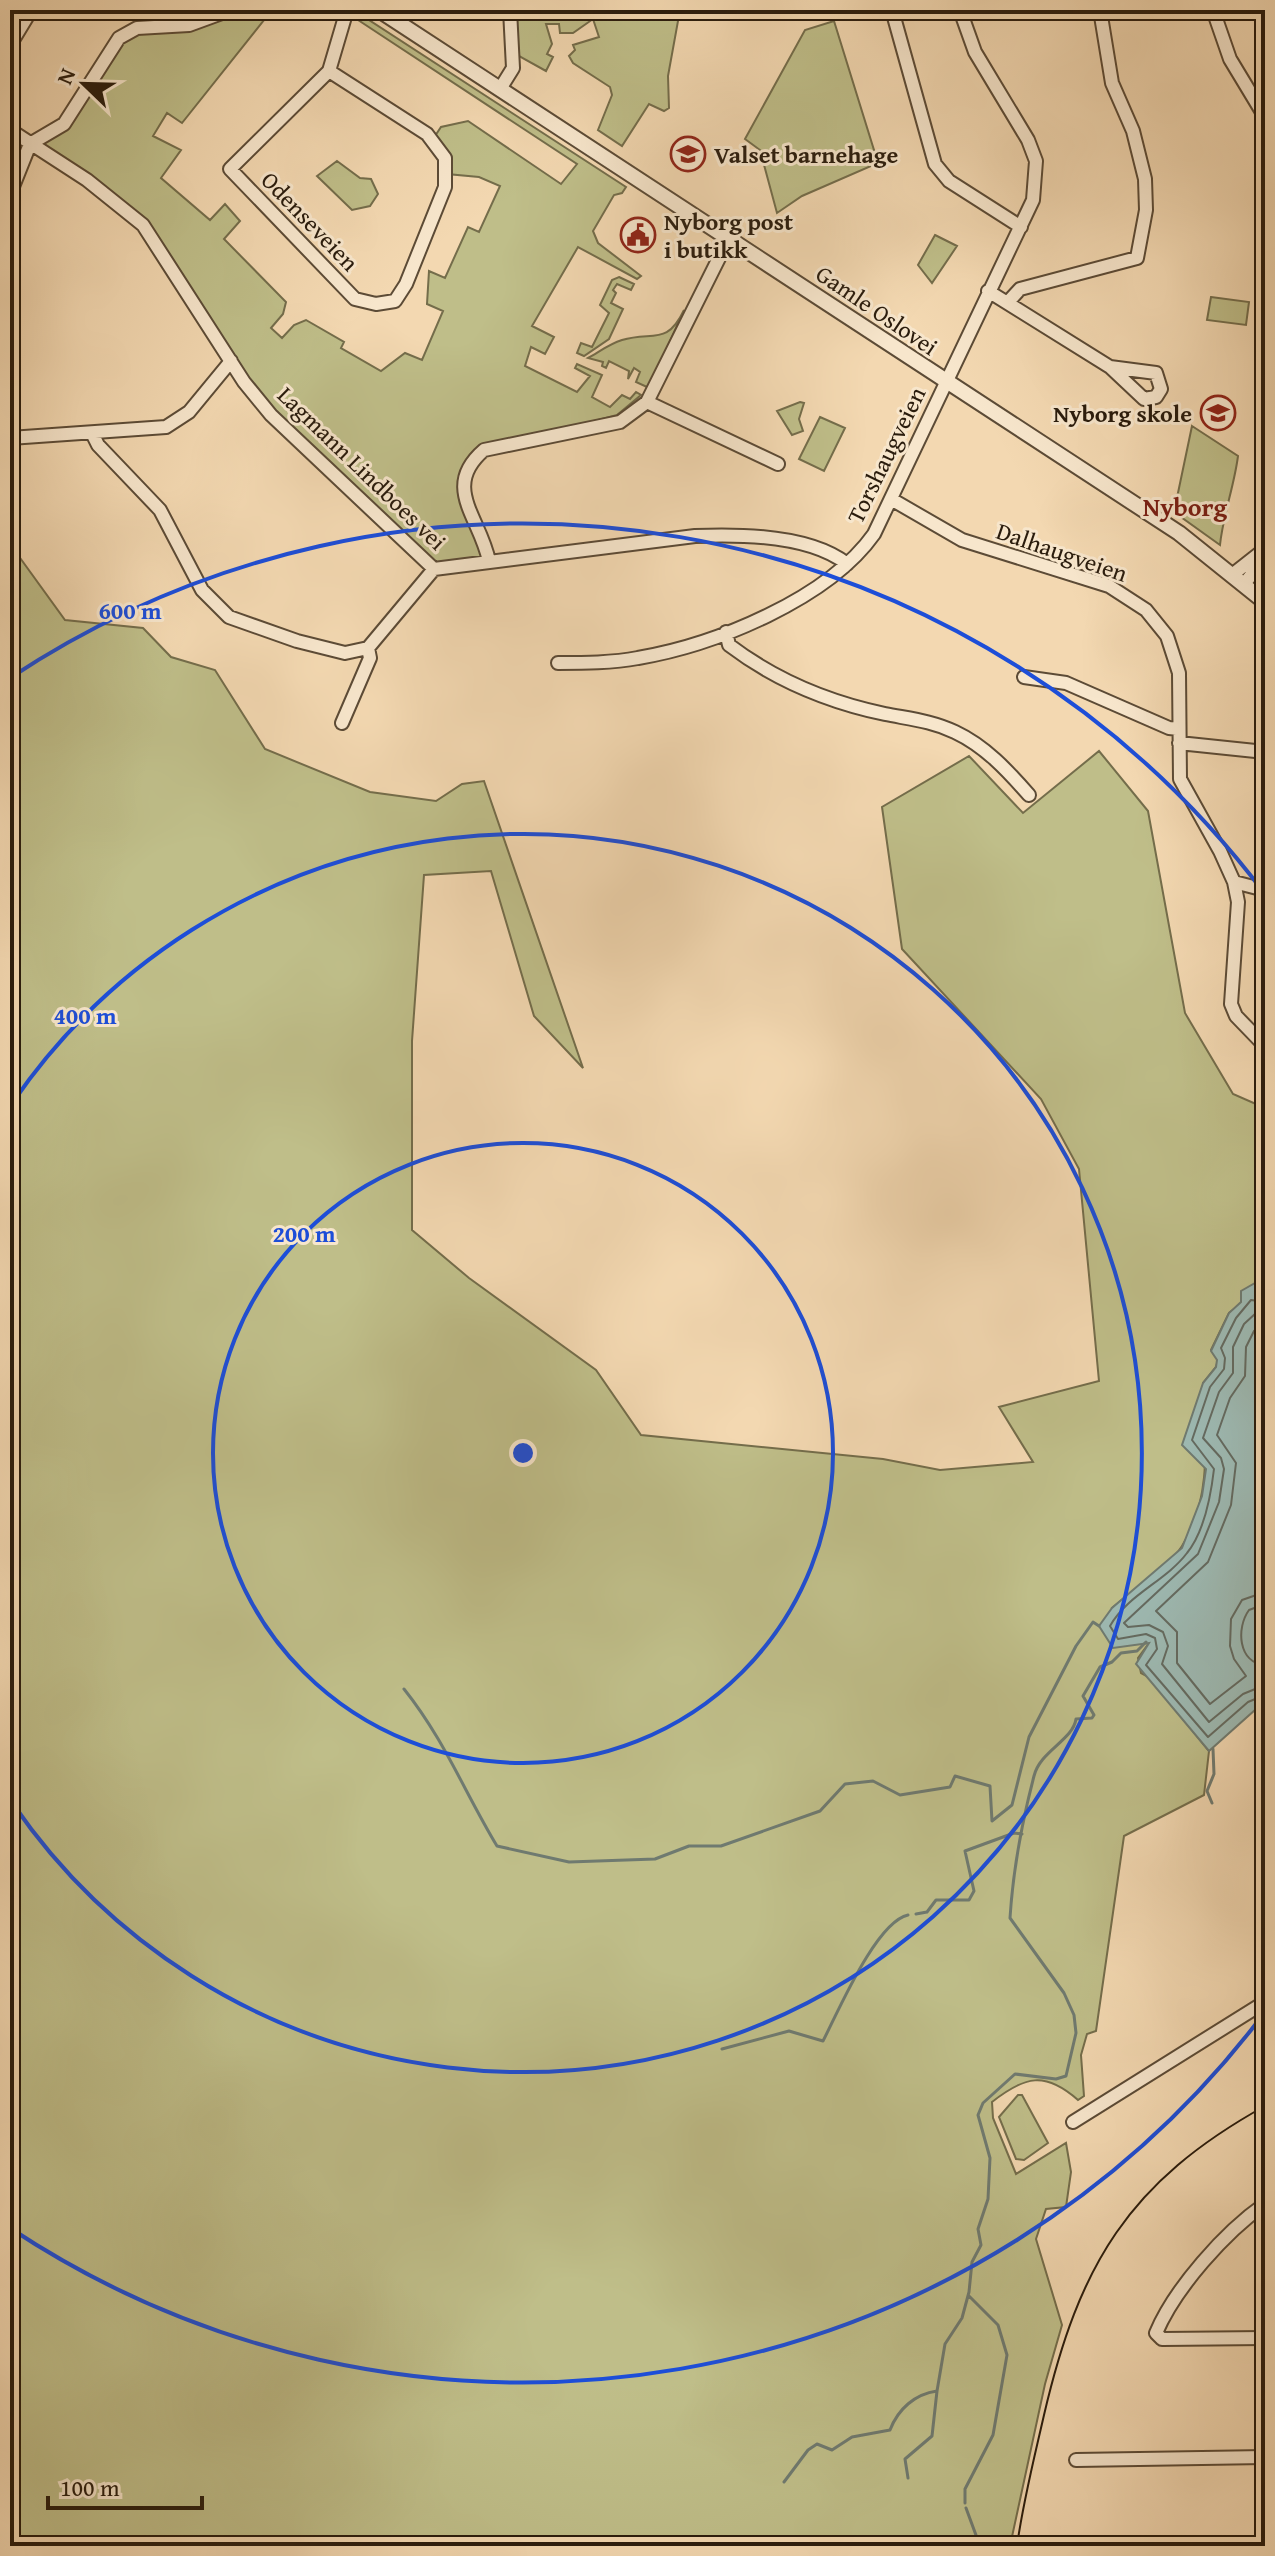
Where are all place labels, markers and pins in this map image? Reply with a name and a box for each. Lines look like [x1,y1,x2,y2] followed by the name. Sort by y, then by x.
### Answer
[669,135,707,173] school or university icon: Valset barnehage
[714,137,898,172] place label: Valset barnehage
[664,204,793,267] place label: Nyborg post i butikk
[619,216,657,254] public building icon: Nyborg post i butikk
[1199,394,1237,432] school or university icon: Nyborg skole
[1053,396,1192,431] place label: Nyborg skole
[509,1439,537,1467] centre of rings

